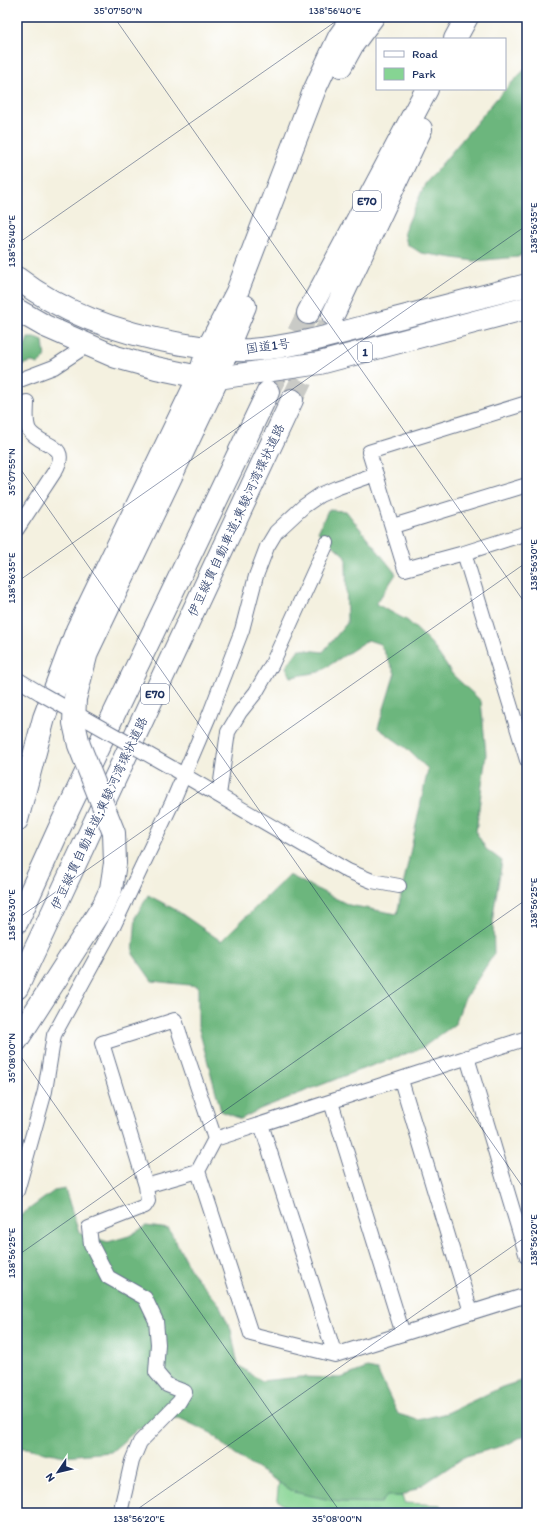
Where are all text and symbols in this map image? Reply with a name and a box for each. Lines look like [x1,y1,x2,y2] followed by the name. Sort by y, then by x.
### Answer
[94,4,142,17] text: 35°07'50"N
[309,4,362,17] text: 138°56'40"E
[376,38,506,90] legend
[412,47,438,61] text: Road
[412,67,436,81] text: Park
[353,191,381,211] road number: E70
[527,202,540,253] text: 138°56'35"E
[5,214,18,267] text: 138°56'40"E
[245,335,291,357] street label: 国道1号
[358,342,372,362] road number: 1
[185,421,287,619] street label: 伊豆縦貫自動車道;東駿河湾環状道路
[5,448,18,496] text: 35°07'55"N
[527,539,540,591] text: 138°56'30"E
[5,552,18,603] text: 138°56'35"E
[141,684,169,704] road number: E70
[48,714,150,912] street label: 伊豆縦貫自動車道;東駿河湾環状道路
[527,877,540,928] text: 138°56'25"E
[5,889,18,941] text: 138°56'30"E
[5,1033,18,1083] text: 35°08'00"N
[527,1214,540,1266] text: 138°56'20"E
[5,1227,18,1278] text: 138°56'25"E
[38,1452,78,1492] north arrow
[43,1471,58,1484] text: N
[113,1512,165,1525] text: 138°56'20"E
[312,1512,362,1525] text: 35°08'00"N

